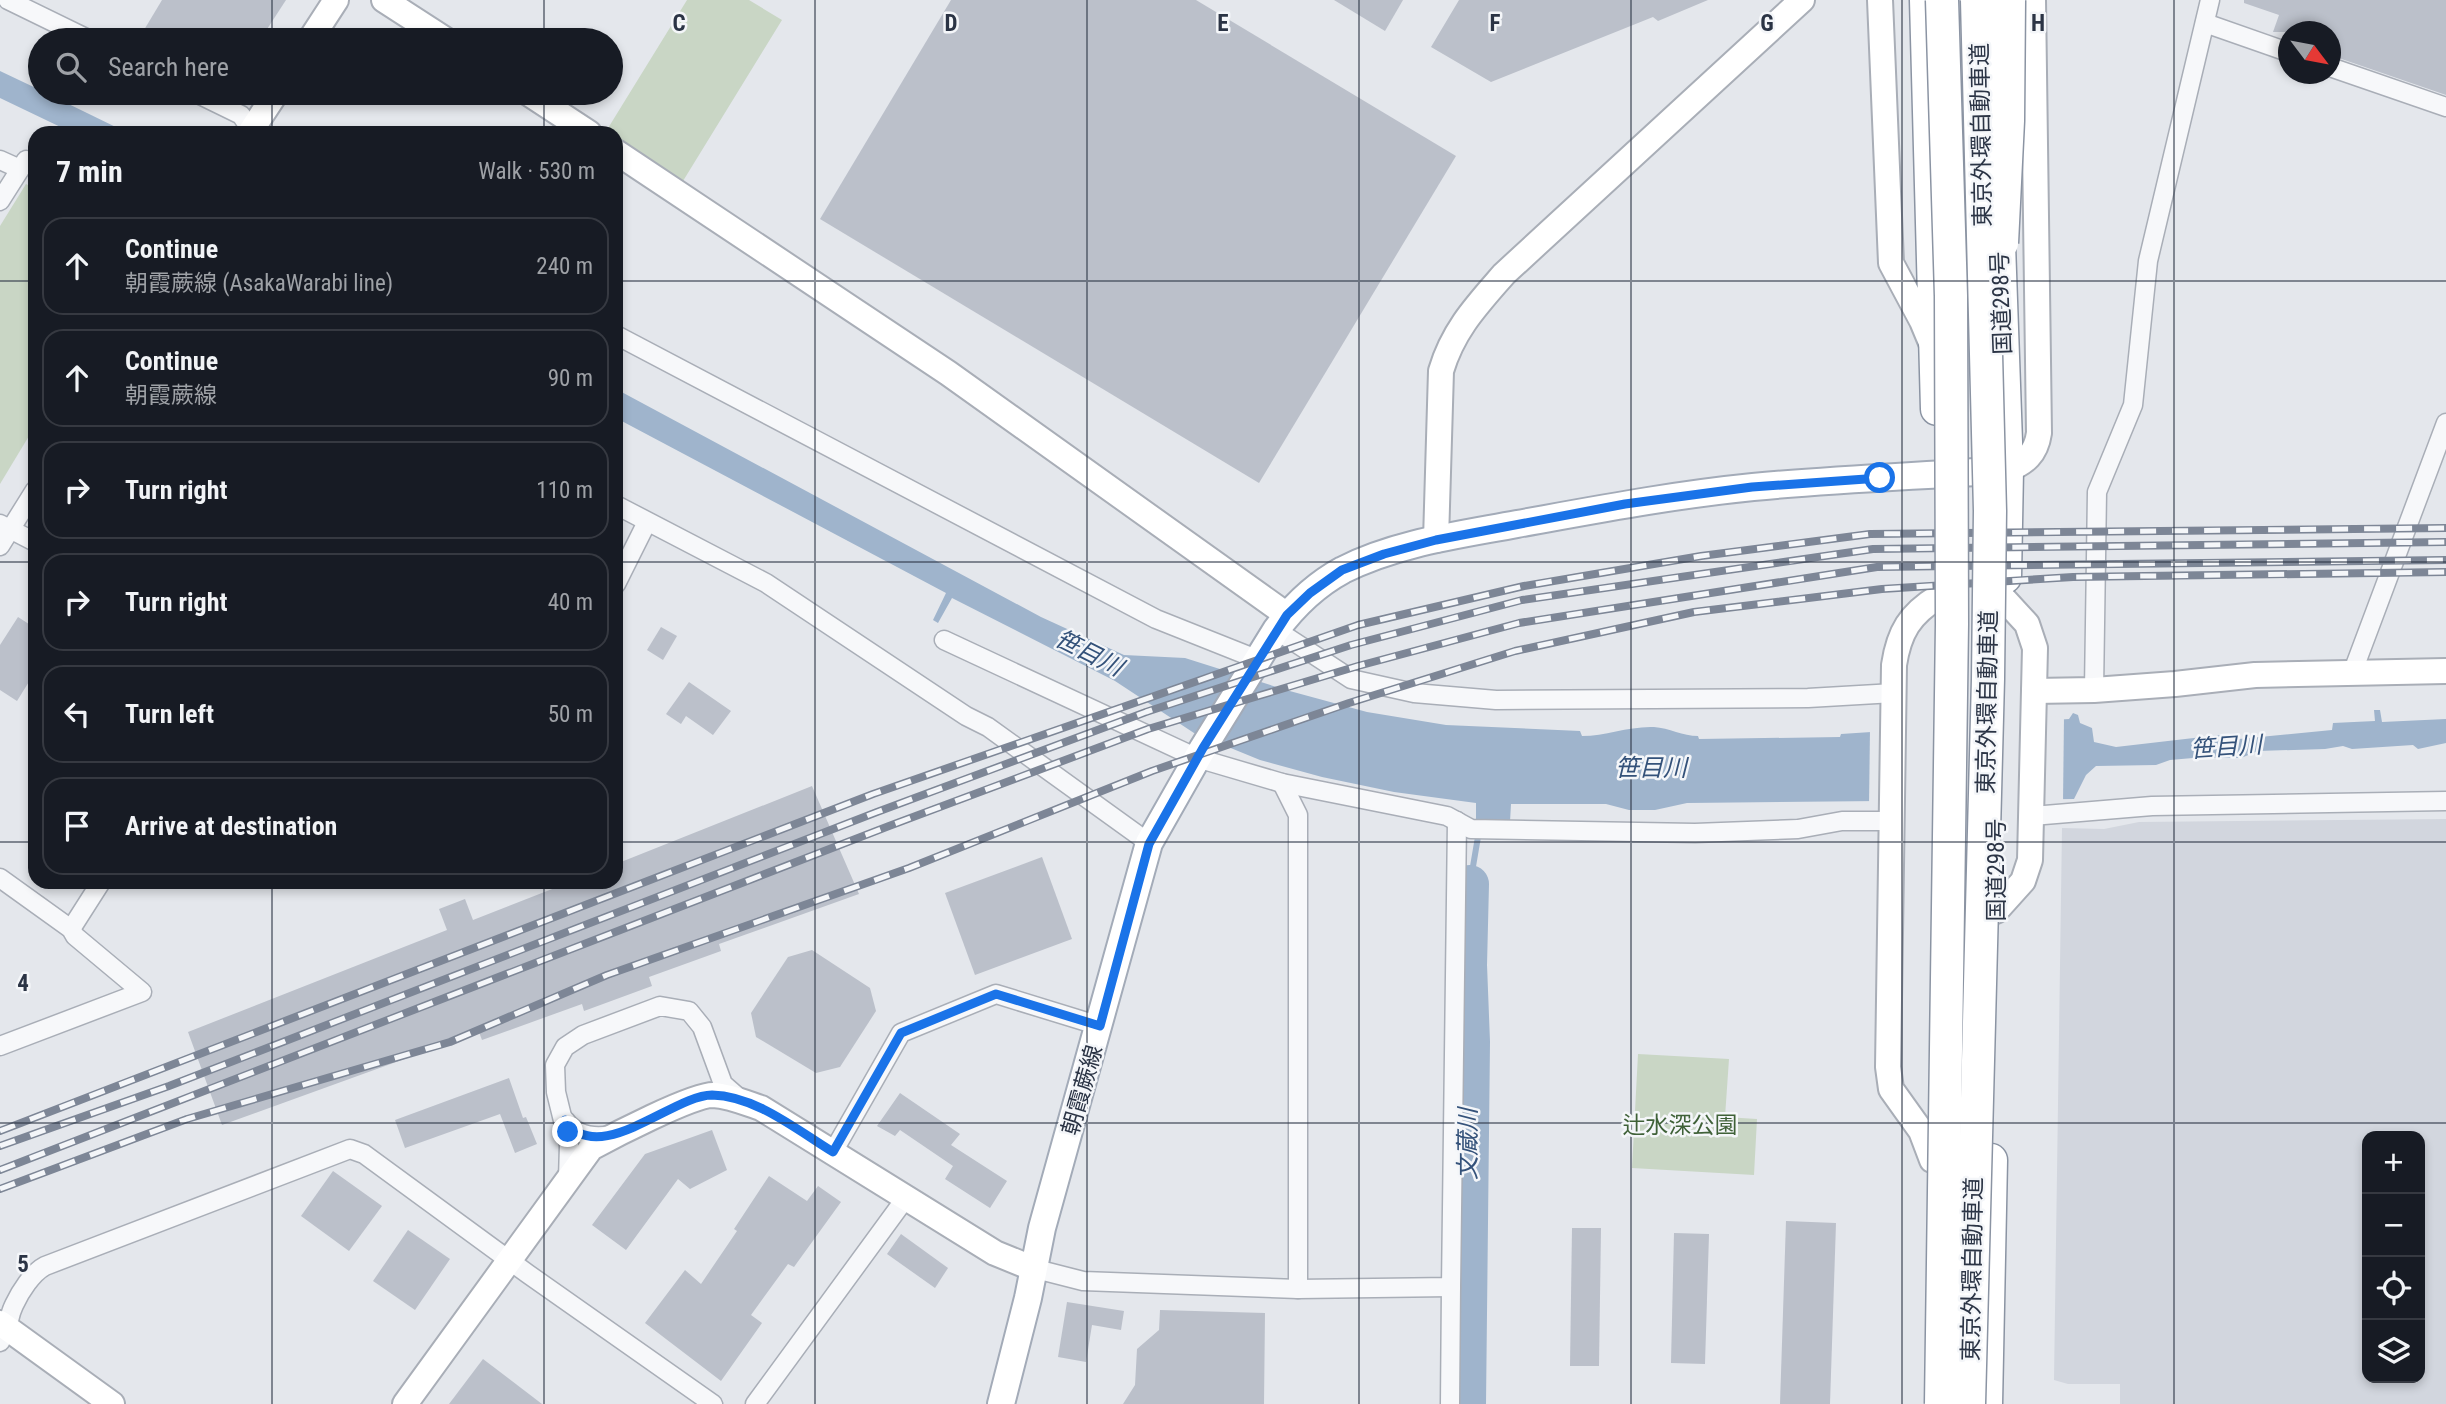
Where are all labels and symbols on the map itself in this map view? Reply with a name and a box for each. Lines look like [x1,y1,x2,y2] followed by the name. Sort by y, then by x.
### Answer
[672,10,686,37] text: C
[945,10,958,37] text: D
[1217,10,1229,37] text: E
[1490,10,1501,37] text: F
[1760,10,1774,37] text: G
[2031,10,2045,37] text: H
[2278,21,2341,84] north arrow
[1966,43,1997,227] street label: 東京外環自動車道
[1986,251,2017,355] street label: 国道298号
[1864,462,1895,493] route start
[1972,610,2003,794] street label: 東京外環自動車道
[1051,624,1130,683] water label: 笹目川
[2189,730,2266,763] water label: 笹目川
[1615,754,1690,782] water label: 笹目川
[1983,818,2010,922] street label: 国道298号
[17,970,29,997] text: 4
[1057,1042,1108,1138] street label: 朝霞蕨線
[1454,1105,1482,1180] water label: 文蔵川
[1623,1112,1738,1139] park label: 辻水深公園
[552,1116,583,1147] route end
[1957,1177,1988,1361] street label: 東京外環自動車道
[17,1251,29,1278] text: 5

